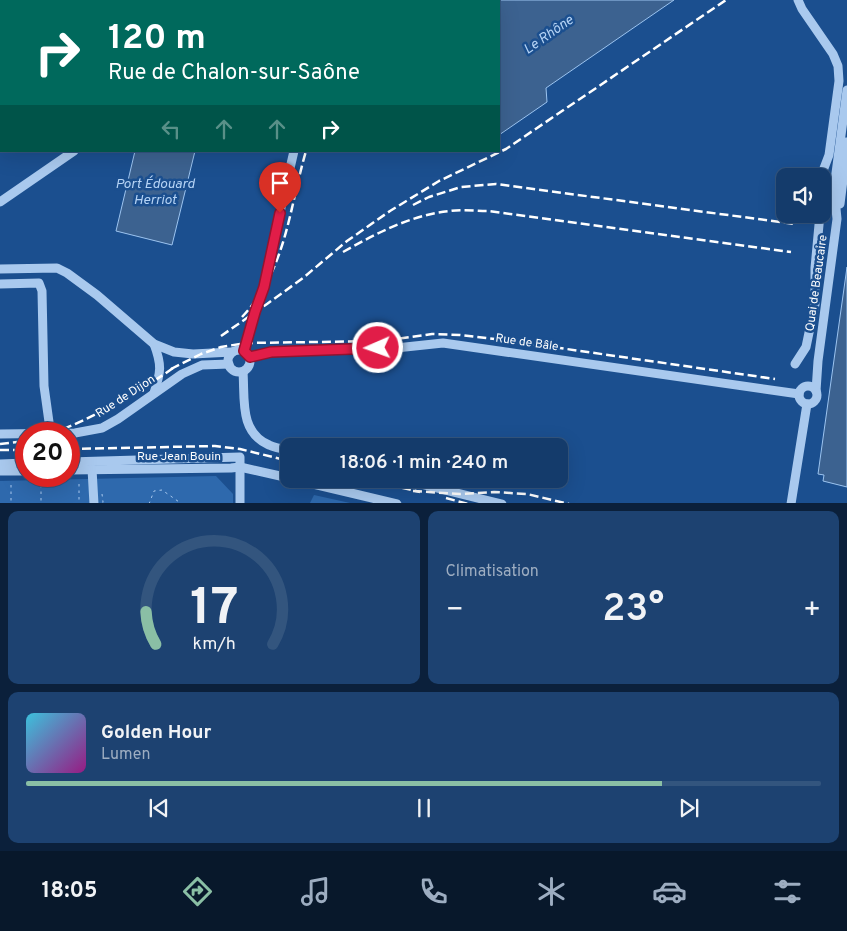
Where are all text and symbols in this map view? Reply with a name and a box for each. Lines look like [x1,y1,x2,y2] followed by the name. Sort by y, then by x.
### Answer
[521,11,578,59] water label: Le Rhône
[108,17,206,61] text: 120 m
[25,20,90,85] icon: right
[108,60,360,87] text: Rue de Chalon-sur-Saône
[157,115,185,143] icon: left
[210,115,238,143] icon: ahead
[263,115,291,143] icon: ahead
[316,115,344,143] icon: right
[259,162,301,213] pin
[776,168,831,223] map controls
[776,168,831,223] button: sound
[266,169,294,197] icon: arrive
[115,175,196,209] water label: Port Édouard Herriot
[802,234,832,332] street label: Quai de Beaucaire
[351,321,403,373] position arrow
[494,331,559,355] street label: Rue de Bâle
[93,372,158,422] street label: Rue de Dijon
[15,422,80,487] speed limit sign: 20
[137,449,221,465] street label: Rue Jean Bouin
[340,451,508,475] text: 18:06 · 1 min · 240 m
[446,562,539,582] text: Climatisation
[189,577,238,643] text: 17
[602,586,664,635] text: 23°
[446,593,464,629] text: −
[803,593,821,629] text: +
[192,633,235,656] text: km/h
[101,721,212,745] text: Golden Hour
[101,745,151,765] text: Lumen
[145,794,173,822] icon: previous
[410,794,438,822] icon: pause
[675,794,703,822] icon: next
[180,874,215,909] icon: directions
[298,874,333,909] icon: music
[416,874,451,909] icon: phone
[534,874,569,909] icon: climate
[652,874,687,909] icon: car
[770,874,805,909] icon: filters
[42,878,97,905] text: 18:05

